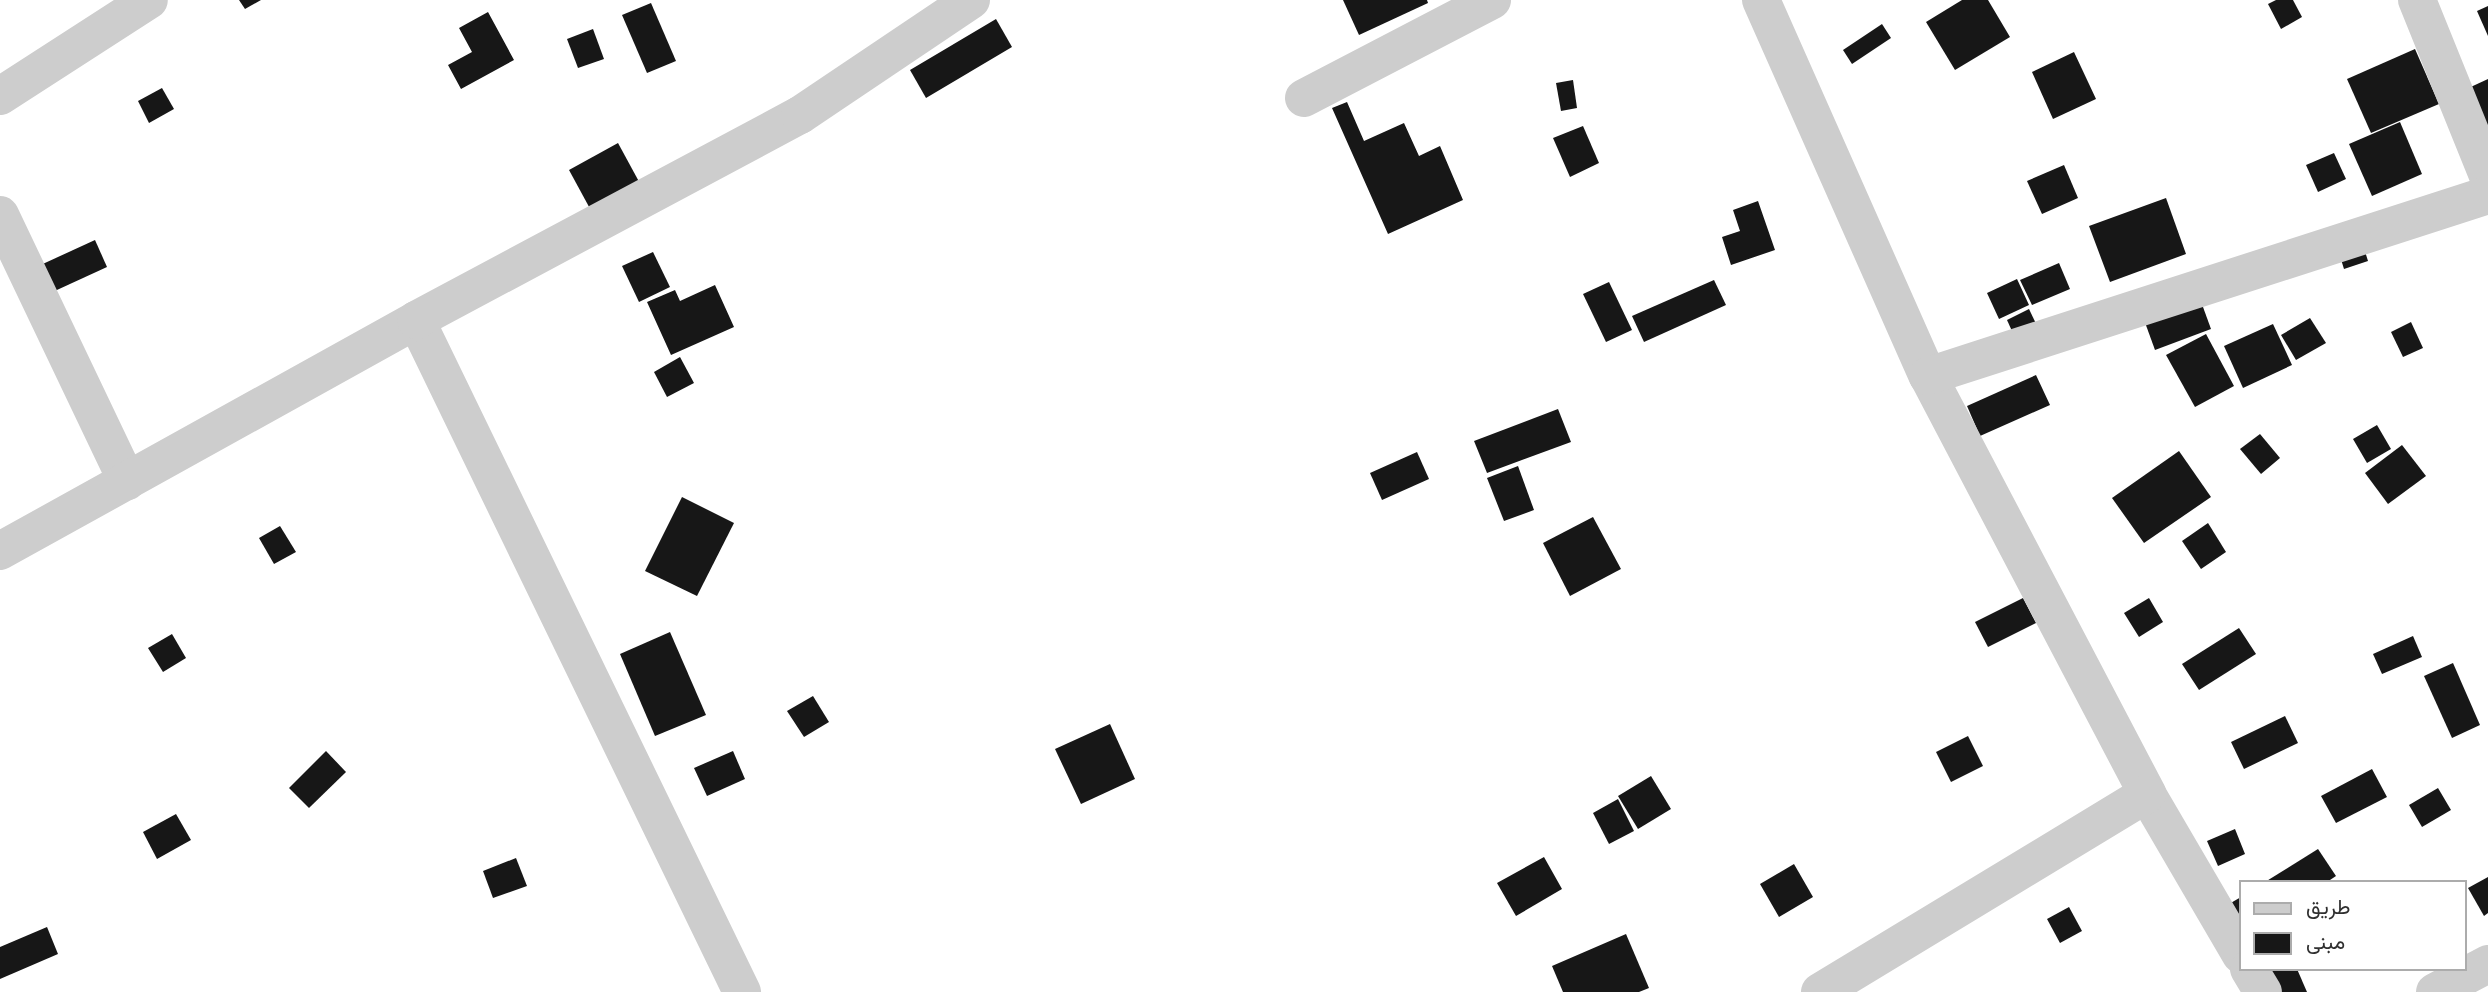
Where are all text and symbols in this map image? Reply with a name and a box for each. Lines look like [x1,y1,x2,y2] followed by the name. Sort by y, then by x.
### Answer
[2240,880,2467,971] legend
[2306,893,2351,918] text: طريق
[2306,928,2345,953] text: مبنى

